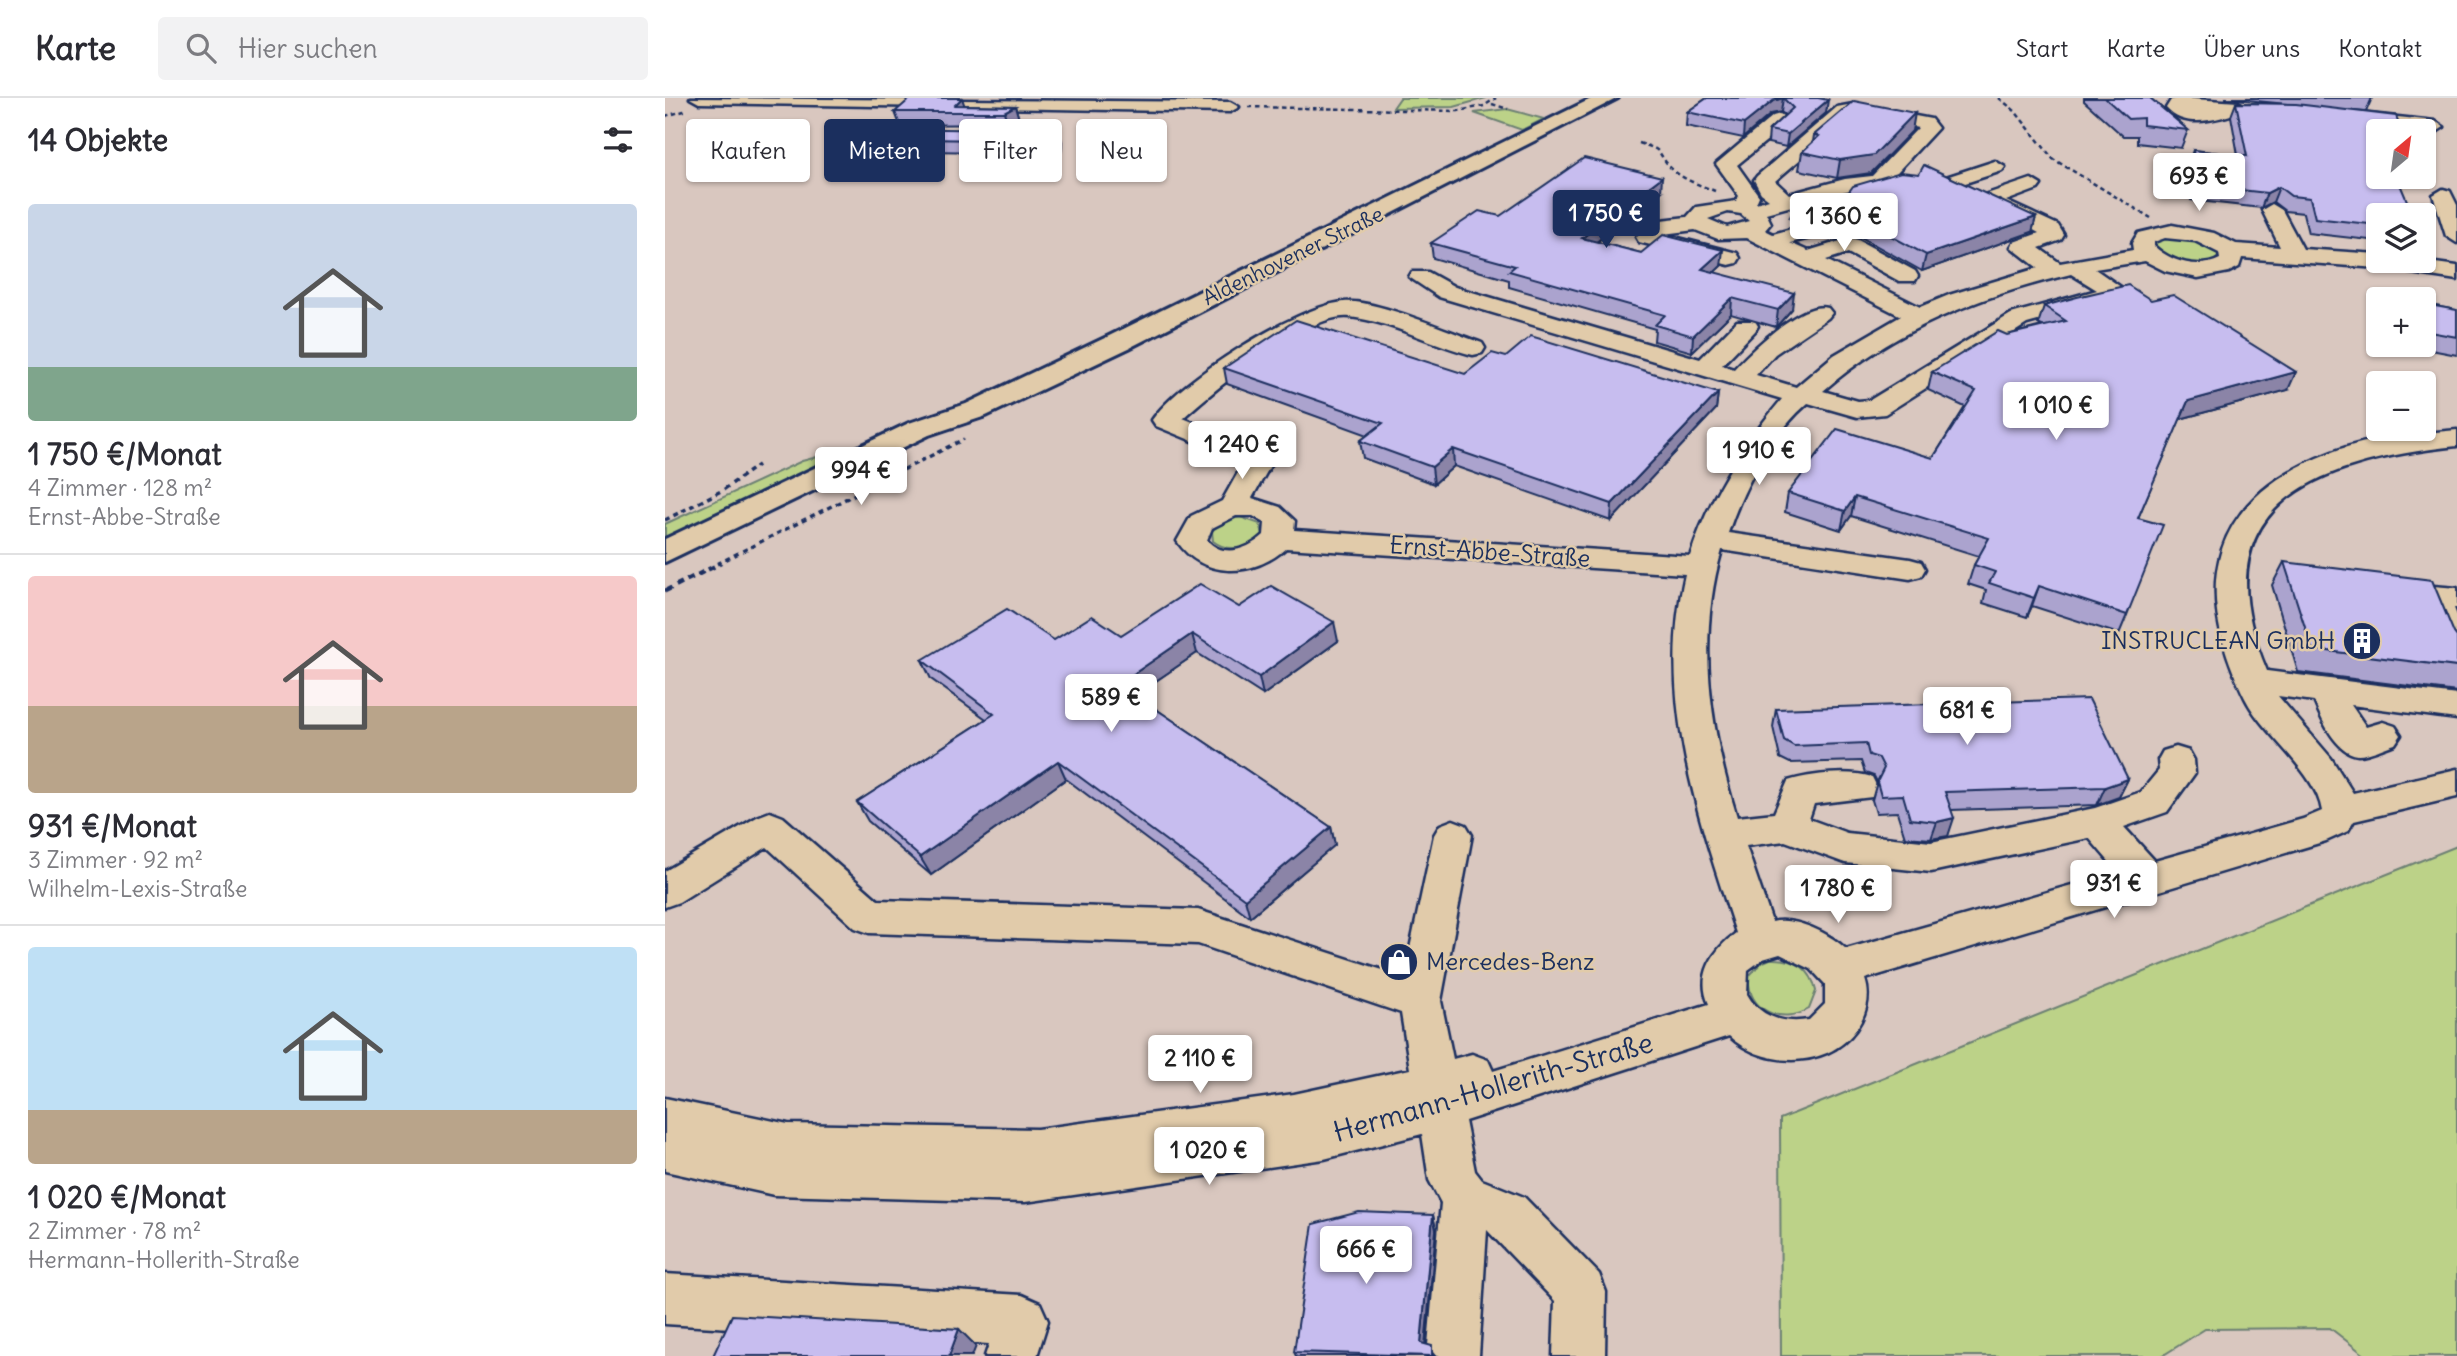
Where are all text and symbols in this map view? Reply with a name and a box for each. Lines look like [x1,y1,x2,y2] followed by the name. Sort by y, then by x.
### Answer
[158,17,648,80] search box
[35,27,116,69] text: Karte
[182,29,220,67] icon: search
[238,32,378,65] text: Hier suchen
[2016,33,2068,63] text: Start
[2106,33,2165,63] text: Karte
[2203,33,2300,63] text: Über uns
[2338,33,2422,63] text: Kontakt
[686,119,810,182] chip: Kaufen
[824,119,945,182] chip: Mieten
[959,119,1062,182] chip: Filter
[1076,119,1167,182] chip: Neu
[2366,119,2436,189] north arrow
[2366,119,2436,441] map controls
[28,121,168,159] text: 14 Objekte
[599,121,637,159] icon: filters
[2150,153,2248,213] pin: 693 €
[2169,161,2229,190] text: 693 €
[1541,190,1671,250] pin: 1 750 €
[1779,194,1909,253] pin: 1 360 €
[1569,198,1643,227] text: 1 750 €
[1198,200,1388,311] street label: Aldenhovener Straße
[1806,201,1882,230] text: 1 360 €
[2366,203,2436,273] button: layers
[270,250,396,376] icon: home
[2366,287,2436,357] button: +
[2366,371,2436,441] button: −
[1991,382,2121,442] pin: 1 010 €
[2019,390,2093,419] text: 1 010 €
[1177,422,1307,481] pin: 1 240 €
[1694,428,1824,487] pin: 1 910 €
[1204,429,1280,458] text: 1 240 €
[28,435,222,473] text: 1 750 €/Monat
[1723,435,1795,464] text: 1 910 €
[812,448,910,507] pin: 994 €
[831,455,891,484] text: 994 €
[28,473,212,502] text: 4 Zimmer · 128 m²
[28,502,221,531] text: Ernst-Abbe-Straße
[1389,529,1591,573] street label: Ernst-Abbe-Straße
[2341,620,2383,662] building icon: INSTRUCLEAN GmbH
[270,622,396,748] icon: home
[2101,625,2335,655] place label: INSTRUCLEAN GmbH
[1062,674,1160,734] pin: 589 €
[1081,682,1141,711] text: 589 €
[1918,688,2016,747] pin: 681 €
[1939,695,1995,724] text: 681 €
[28,807,197,845] text: 931 €/Monat
[28,845,203,874] text: 3 Zimmer · 92 m²
[2065,860,2163,920] pin: 931 €
[1773,866,1903,925] pin: 1 780 €
[2086,868,2142,897] text: 931 €
[1801,873,1875,902] text: 1 780 €
[28,874,247,903] text: Wilhelm-Lexis-Straße
[1378,941,1420,983] shop icon: Mercedes-Benz
[1426,946,1594,976] place label: Mercedes-Benz
[270,993,396,1119] icon: home
[1329,1024,1657,1150] street label: Hermann-Hollerith-Straße
[1135,1035,1265,1095] pin: 2 110 €
[1164,1043,1236,1072] text: 2 110 €
[1144,1128,1274,1187] pin: 1 020 €
[1170,1135,1248,1164] text: 1 020 €
[28,1178,226,1216] text: 1 020 €/Monat
[28,1216,201,1245] text: 2 Zimmer · 78 m²
[1317,1226,1415,1286] pin: 666 €
[1336,1234,1396,1263] text: 666 €
[28,1245,300,1274] text: Hermann-Hollerith-Straße

